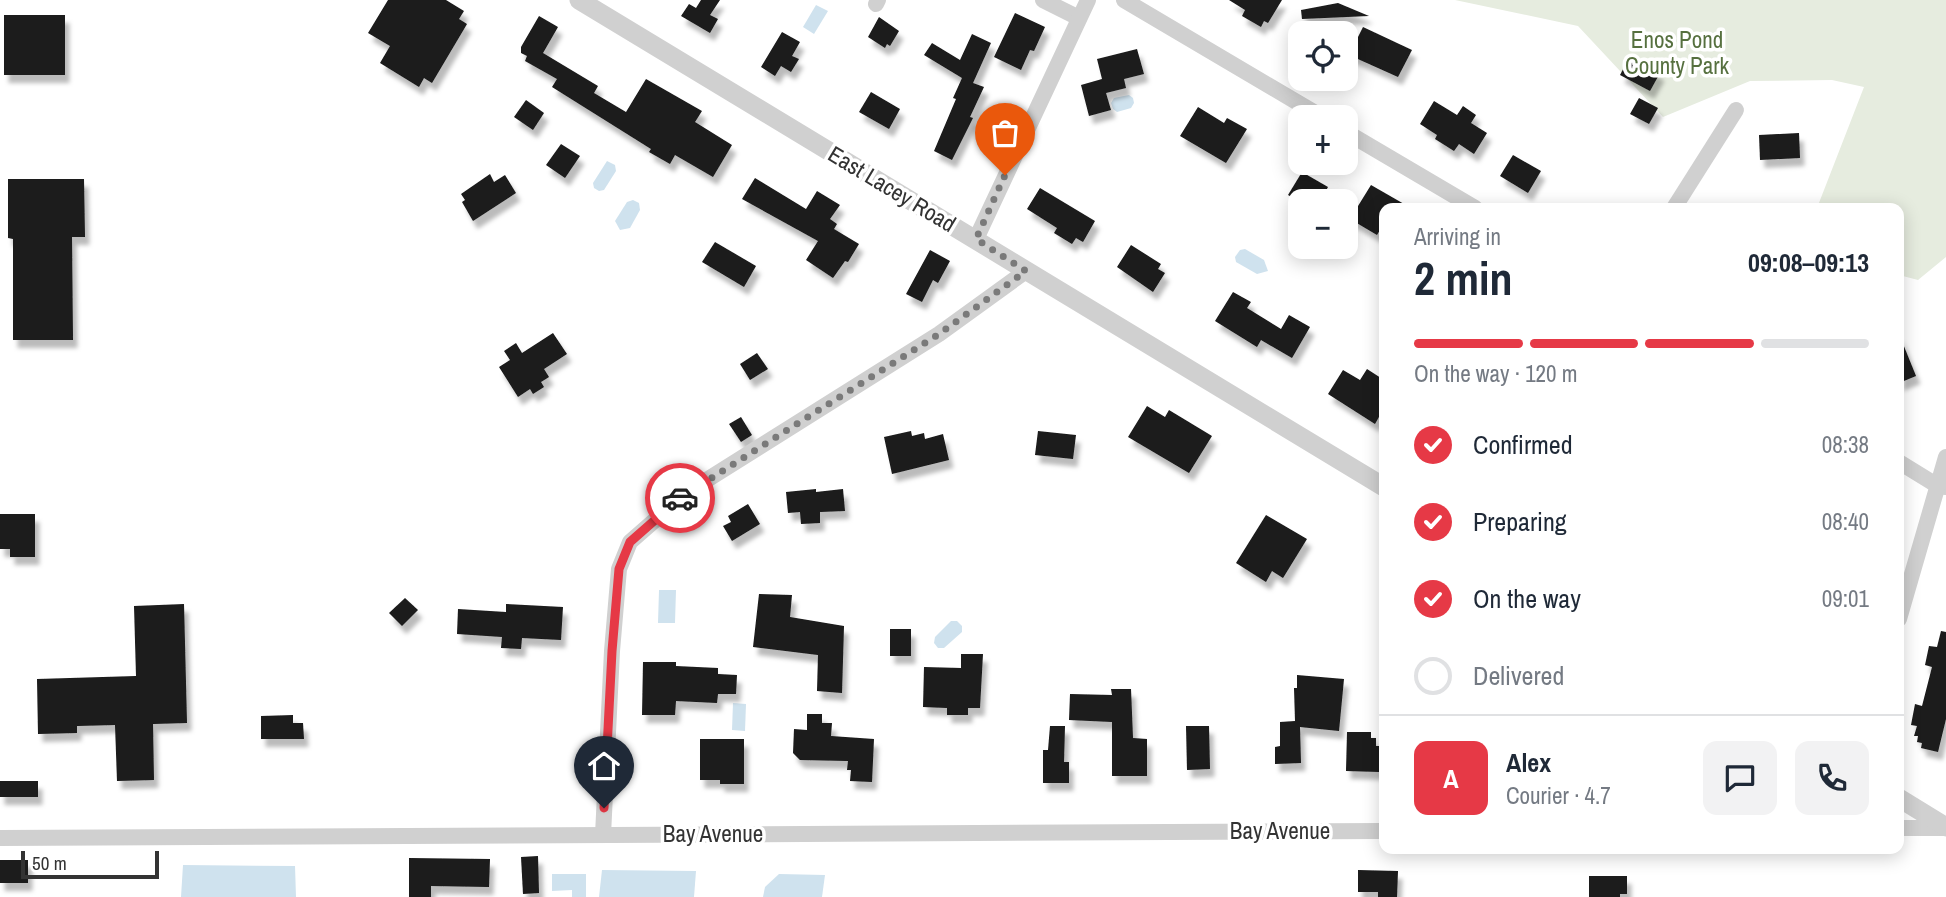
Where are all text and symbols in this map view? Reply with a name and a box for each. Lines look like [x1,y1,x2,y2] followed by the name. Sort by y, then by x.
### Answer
[1288,21,1358,259] map controls
[1288,21,1358,91] button: locate
[1625,24,1729,81] park label: Enos Pond County Park
[975,103,1035,175] pin
[1288,105,1358,175] button: +
[986,114,1024,152] icon: bag
[823,138,962,239] street label: East Lacey Road
[1288,189,1358,259] button: −
[1414,221,1501,252] text: Arriving in
[1748,245,1869,280] text: 09:08–09:13
[1414,247,1513,309] text: 2 min
[1414,358,1578,389] text: On the way · 120 m
[1414,426,1452,464] icon: check
[1473,427,1573,462] text: Confirmed
[1822,429,1869,460] text: 08:38
[645,463,715,533] courier
[661,479,699,517] icon: car
[1414,503,1452,541] icon: check
[1473,504,1567,539] text: Preparing
[1822,506,1869,537] text: 08:40
[1414,580,1452,618] icon: check
[1473,581,1581,616] text: On the way
[1822,583,1869,614] text: 09:01
[1473,658,1564,693] text: Delivered
[574,736,634,808] pin
[1703,741,1777,815] button: chat
[1795,741,1869,815] button: phone
[1506,745,1551,780] text: Alex
[585,747,623,785] icon: home
[1443,761,1459,796] text: A
[1506,780,1611,811] text: Courier · 4.7
[1230,815,1330,846] street label: Bay Avenue
[663,818,763,849] street label: Bay Avenue
[21,848,159,880] scale bar
[32,850,67,876] text: 50 m

